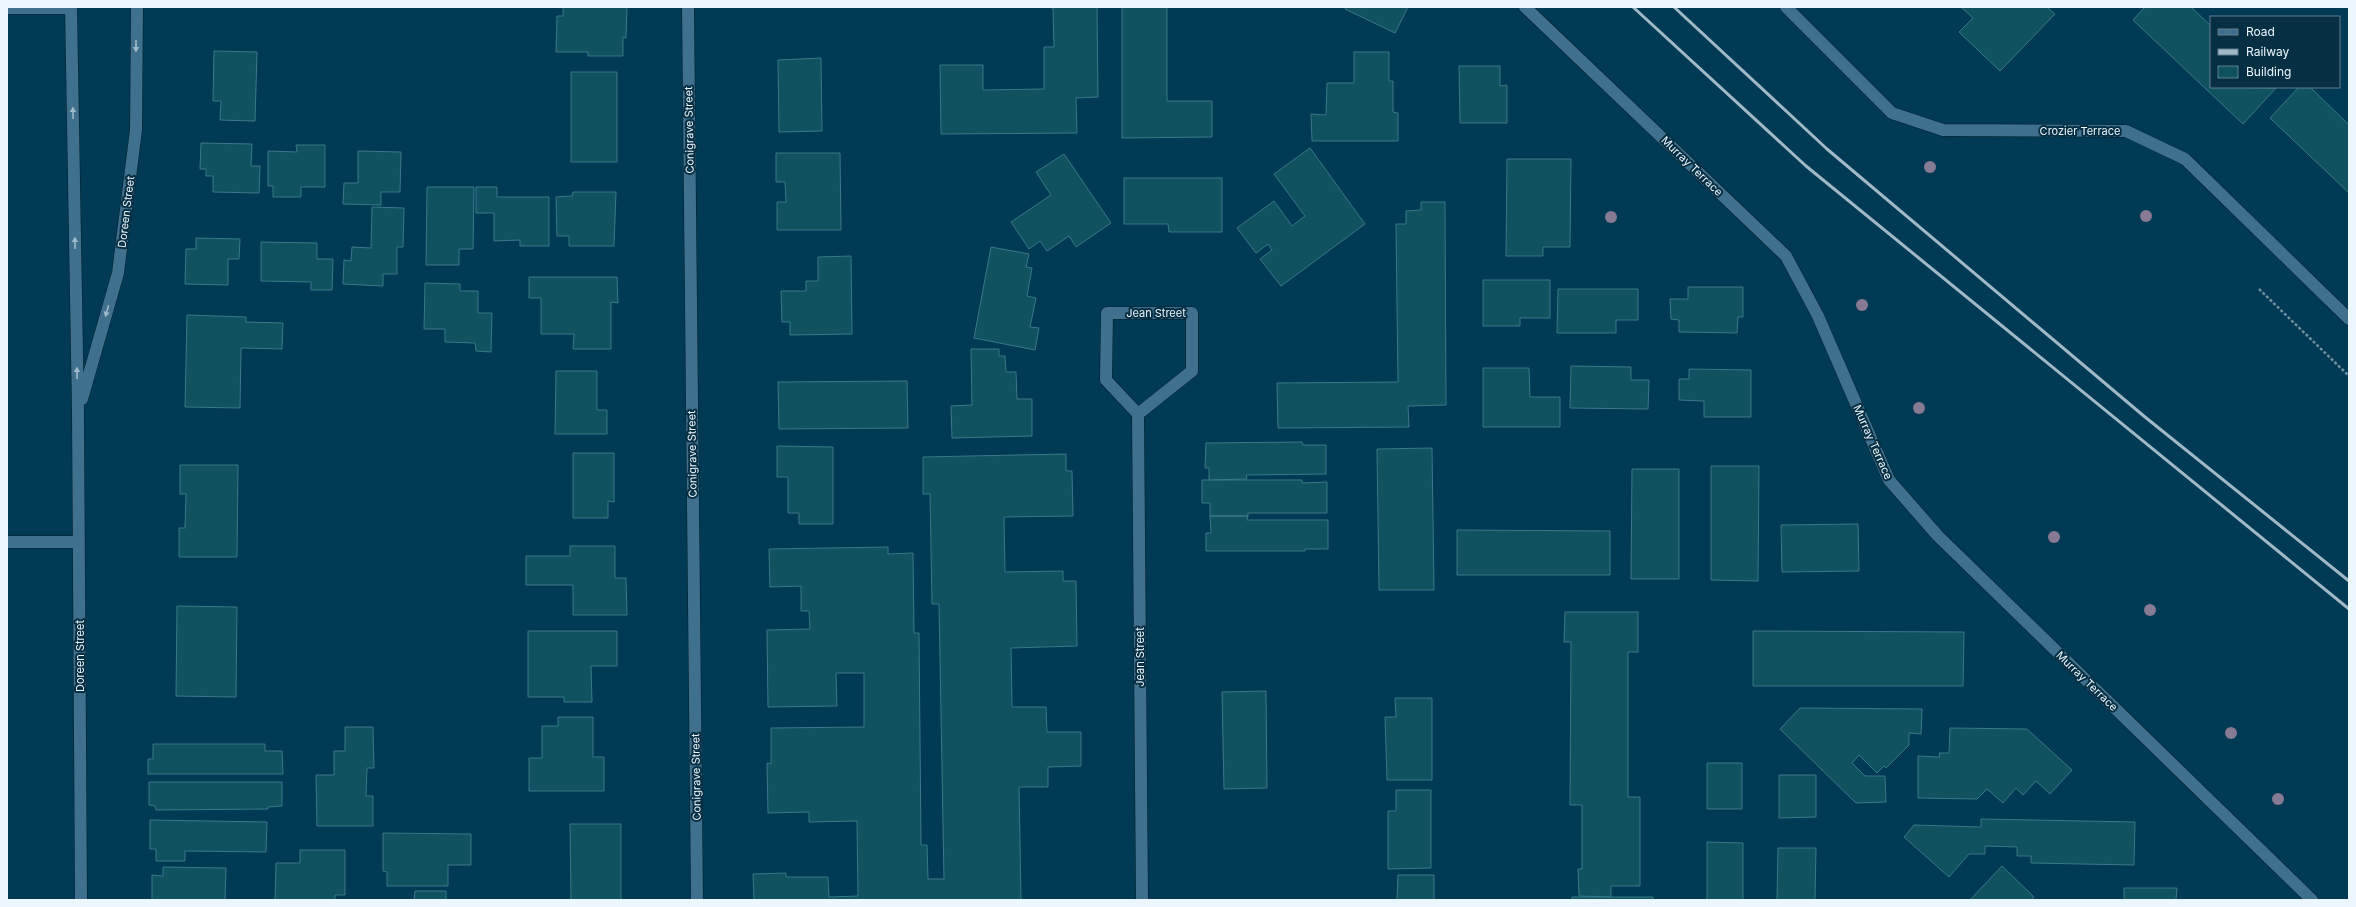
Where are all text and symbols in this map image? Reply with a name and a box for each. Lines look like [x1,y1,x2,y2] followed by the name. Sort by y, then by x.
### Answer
[2210,16,2340,88] legend
[2246,24,2275,39] text: Road
[133,40,139,53] one-way arrow
[2246,44,2290,59] text: Railway
[2246,64,2291,79] text: Building
[681,86,697,174] street label: Conigrave Street
[70,106,76,119] one-way arrow
[2040,124,2120,138] street label: Crozier Terrace
[1658,133,1726,199] street label: Murray Terrace
[115,175,137,249] street label: Doreen Street
[72,236,78,249] one-way arrow
[104,305,110,317] one-way arrow
[1126,306,1186,320] street label: Jean Street
[74,366,80,379] one-way arrow
[1850,403,1896,481] street label: Murray Terrace
[684,410,700,498] street label: Conigrave Street
[73,620,87,692] street label: Doreen Street
[1133,627,1147,687] street label: Jean Street
[2053,648,2121,714] street label: Murray Terrace
[688,733,704,821] street label: Conigrave Street

